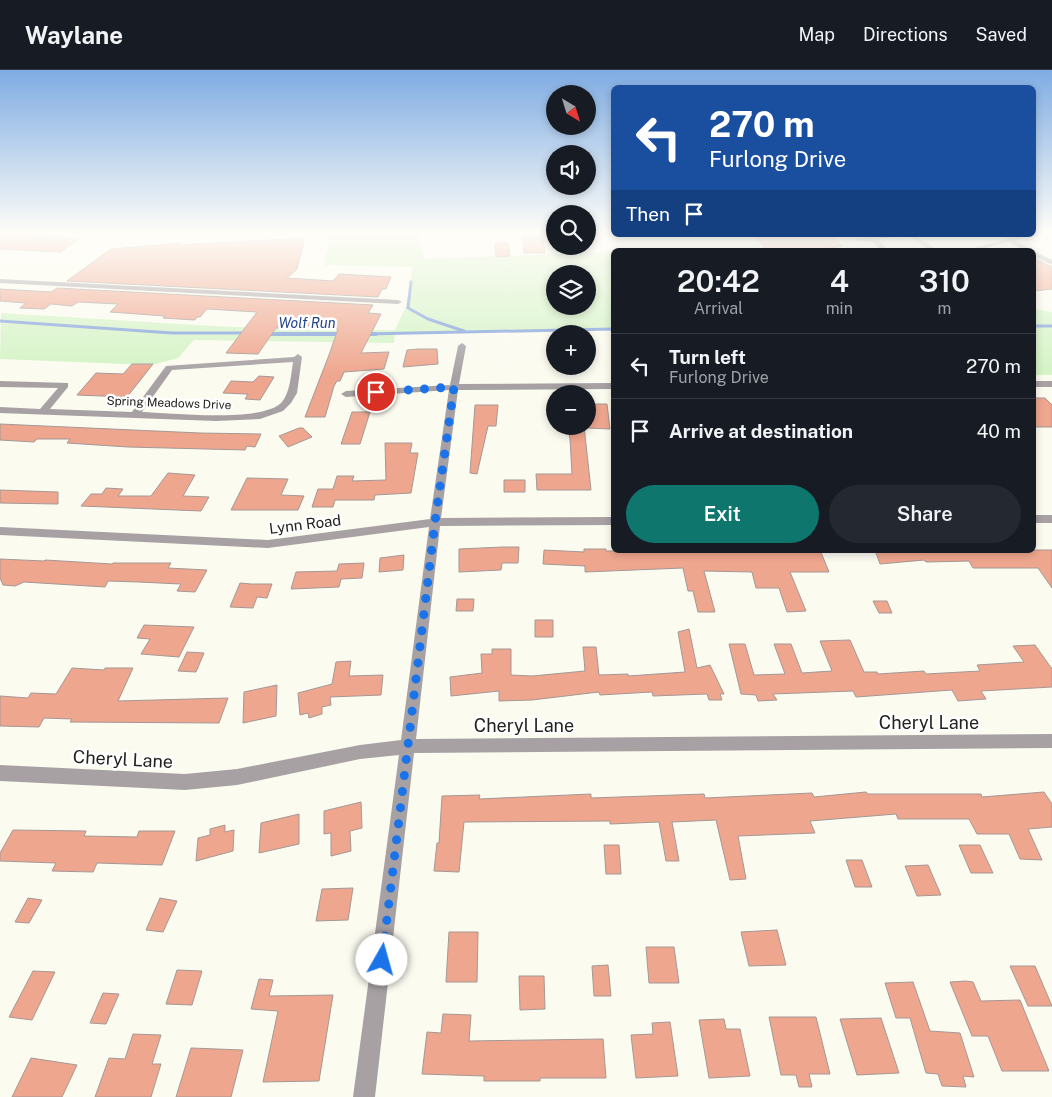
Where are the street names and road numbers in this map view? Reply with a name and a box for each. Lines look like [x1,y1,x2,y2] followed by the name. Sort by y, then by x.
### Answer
[106,394,232,412] street label: Spring Meadows Drive
[268,511,342,537] street label: Lynn Road
[879,712,979,733] street label: Cheryl Lane
[474,715,574,736] street label: Cheryl Lane
[72,746,174,772] street label: Cheryl Lane

